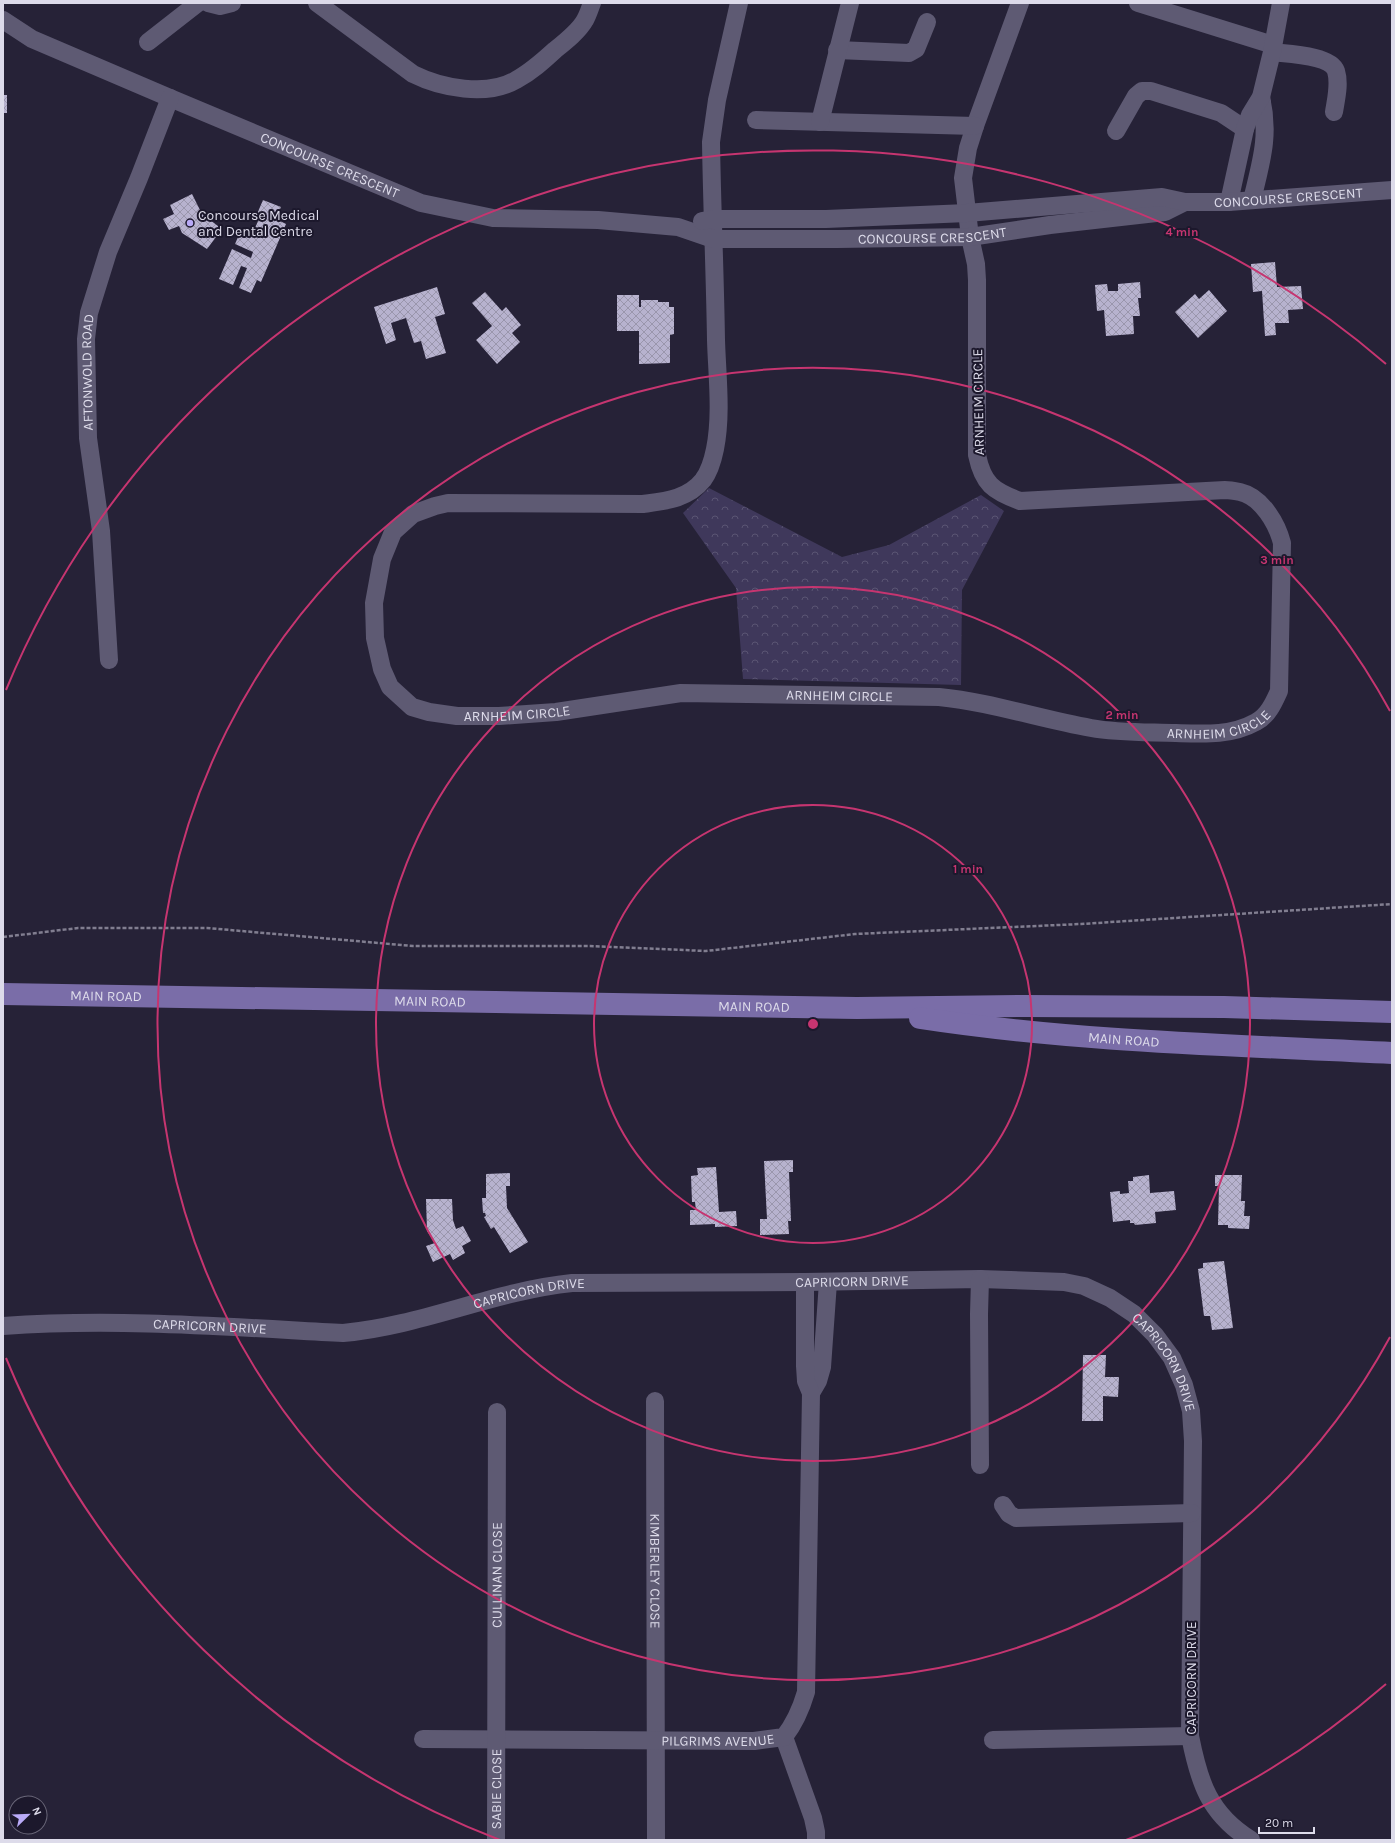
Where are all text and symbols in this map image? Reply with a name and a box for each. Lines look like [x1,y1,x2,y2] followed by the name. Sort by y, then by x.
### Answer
[258,129,402,202] street label: CONCOURSE CRESCENT
[1214,184,1363,211] street label: CONCOURSE CRESCENT
[198,207,319,240] place label: Concourse Medical and Dental Centre
[185,218,195,228] marker: Concourse Medical and Dental Centre
[858,224,1008,248] street label: CONCOURSE CRESCENT
[1166,225,1198,239] text: 4 min
[78,313,98,431] street label: AFTONWOLD ROAD
[969,349,988,455] street label: ARNHEIM CIRCLE
[1260,553,1294,567] text: 3 min
[786,687,893,705] street label: ARNHEIM CIRCLE
[464,702,571,725] street label: ARNHEIM CIRCLE
[1167,707,1274,743] street label: ARNHEIM CIRCLE
[1105,708,1139,722] text: 2 min
[953,862,983,876] text: 1 min
[70,987,142,1005] street label: MAIN ROAD
[394,992,466,1011] street label: MAIN ROAD
[718,998,790,1016] street label: MAIN ROAD
[806,1017,820,1031] centre of rings
[1087,1029,1160,1051] street label: MAIN ROAD
[795,1272,909,1291] street label: CAPRICORN DRIVE
[471,1275,585,1313] street label: CAPRICORN DRIVE
[1129,1309,1199,1413] street label: CAPRICORN DRIVE
[153,1316,267,1338] street label: CAPRICORN DRIVE
[646,1513,664,1629] street label: KIMBERLEY CLOSE
[488,1522,506,1628] street label: CULLINAN CLOSE
[1183,1621,1200,1735] street label: CAPRICORN DRIVE
[661,1730,776,1750] street label: PILGRIMS AVENUE
[488,1749,505,1829] street label: SABIE CLOSE
[8,1795,48,1835] north arrow
[29,1805,44,1817] text: N
[1259,1809,1314,1835] scale bar
[1265,1816,1293,1830] text: 20 m

